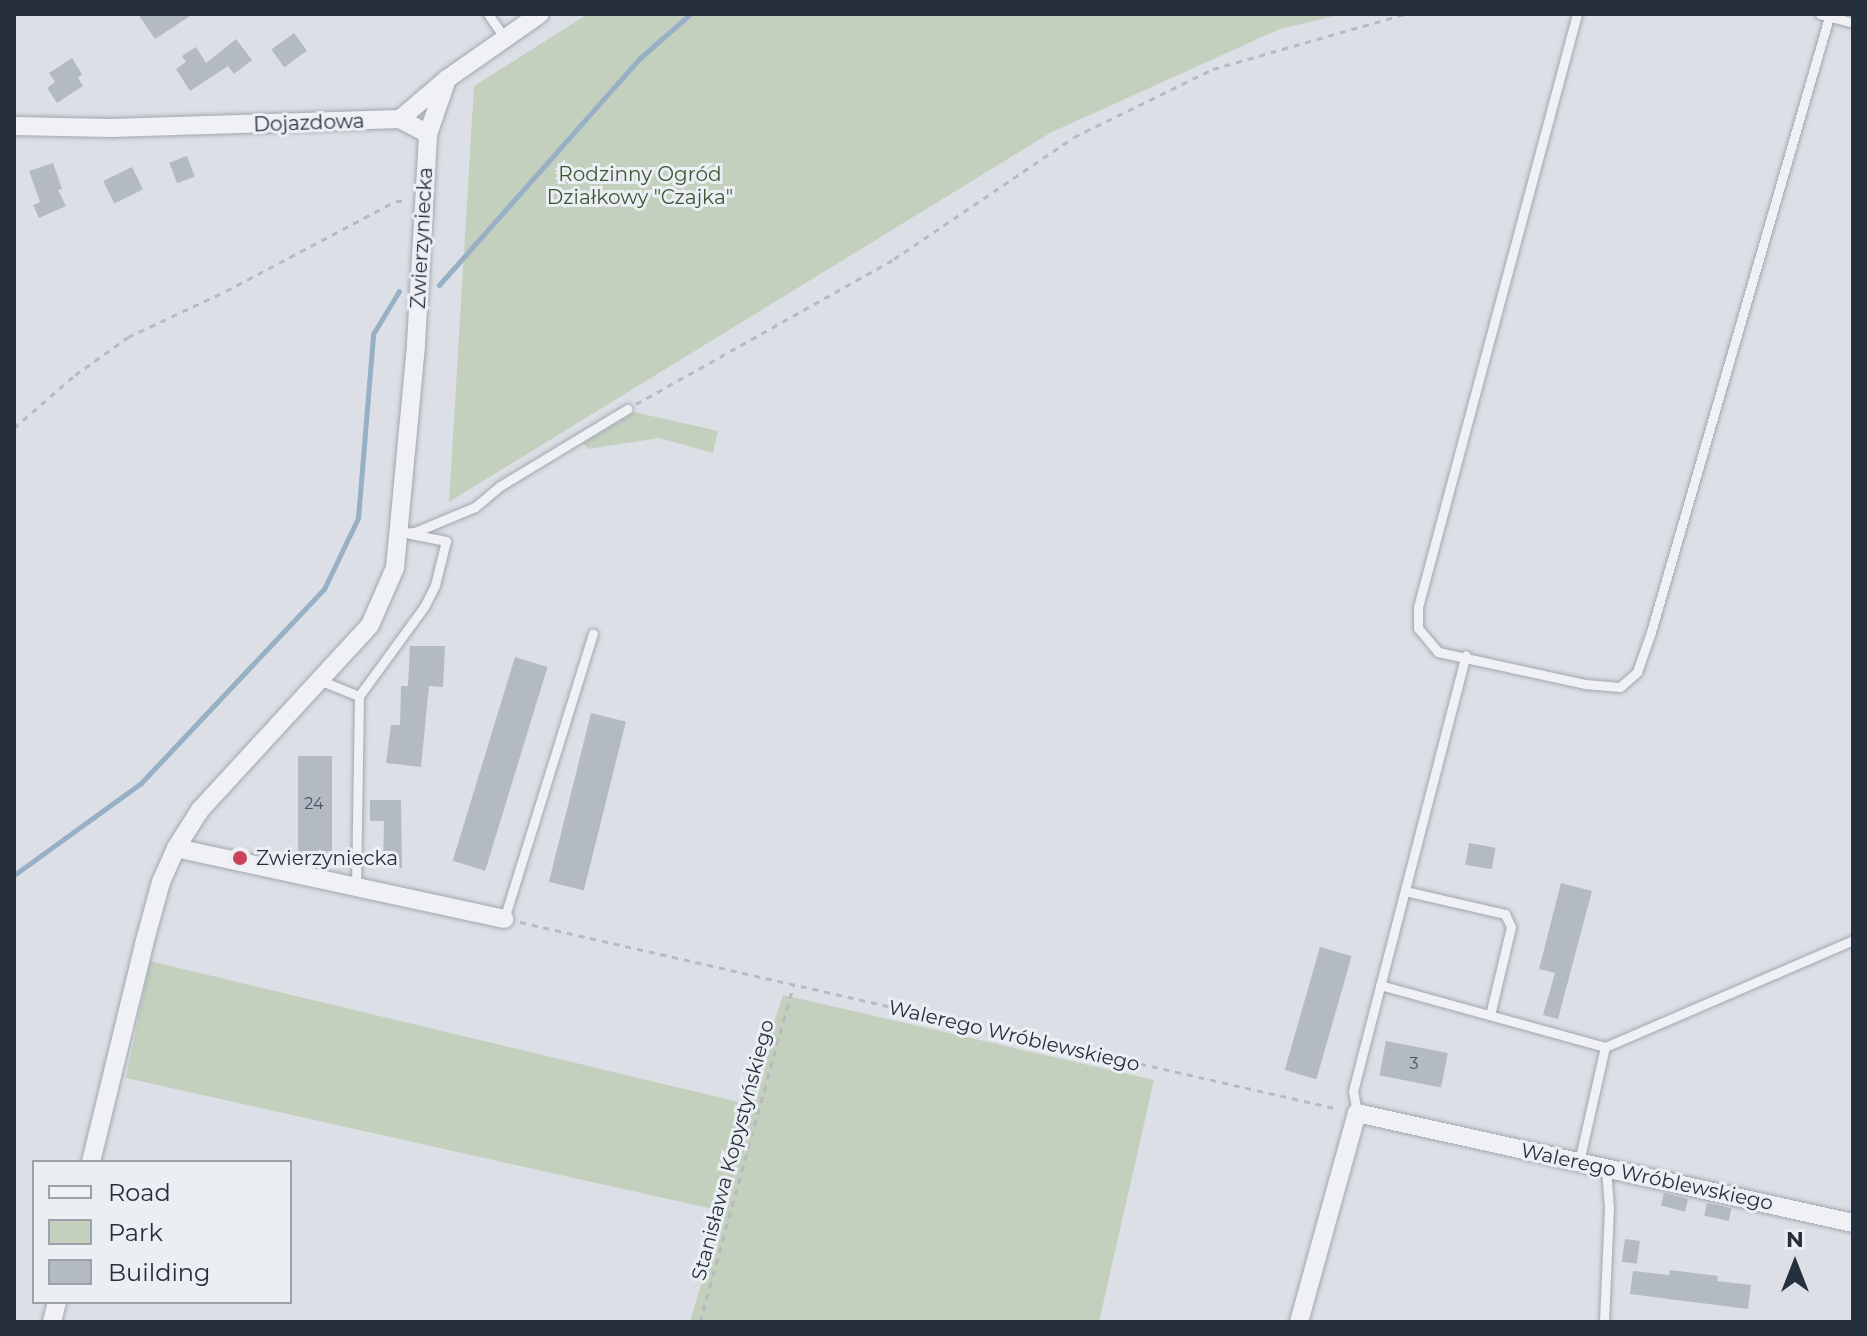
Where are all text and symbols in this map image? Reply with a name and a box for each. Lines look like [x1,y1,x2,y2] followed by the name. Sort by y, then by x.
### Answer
[253,109,365,137] street label: Dojazdowa
[547,162,733,209] park label: Rodzinny Ogród Działkowy "Czajka"
[406,166,438,310] street label: Zwierzyniecka
[304,794,324,814] house number: 24
[256,846,398,870] place label: Zwierzyniecka
[231,849,249,867] marker: Zwierzyniecka
[886,995,1142,1077] street label: Walerego Wróblewskiego
[687,1017,779,1283] street label: Stanisława Kopystyńskiego
[1409,1054,1419,1074] house number: 3
[1519,1139,1775,1215] street label: Walerego Wróblewskiego
[32,1160,292,1304] legend
[108,1178,171,1207] text: Road
[108,1218,163,1247] text: Park
[1755,1224,1835,1304] north arrow
[1786,1226,1804,1253] text: N
[108,1258,211,1287] text: Building

